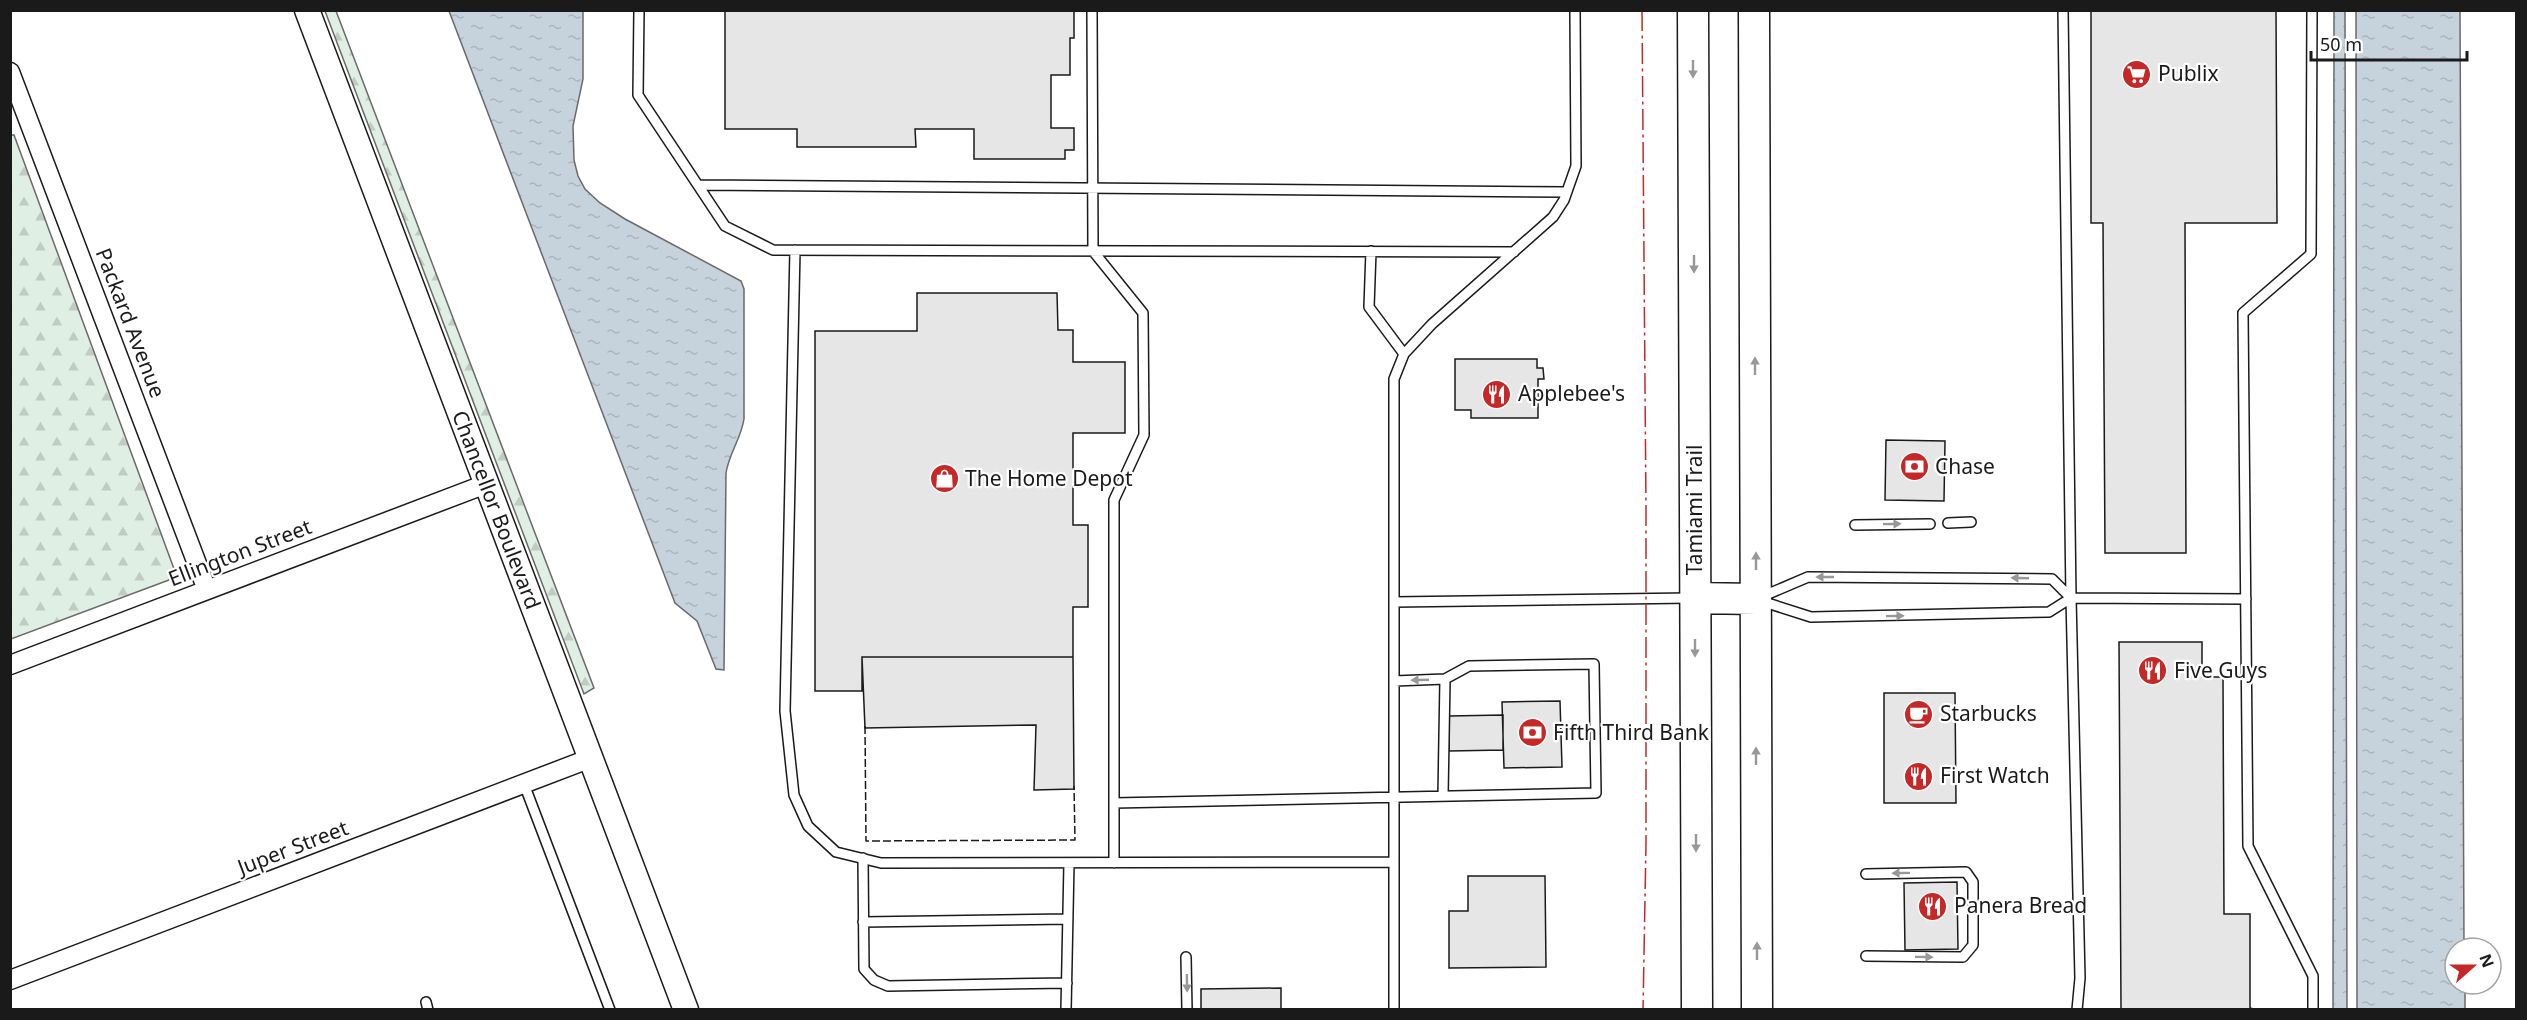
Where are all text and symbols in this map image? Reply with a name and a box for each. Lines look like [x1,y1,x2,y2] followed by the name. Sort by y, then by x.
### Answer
[2311,24,2467,62] scale bar
[2320,32,2362,56] text: 50 m
[2121,58,2153,90] supermarket icon: Publix
[1688,59,1698,78] one-way arrow
[2158,59,2219,87] place label: Publix
[90,244,172,401] street label: Packard Avenue
[1689,254,1699,273] one-way arrow
[1750,357,1760,376] one-way arrow
[1481,378,1513,410] restaurant icon: Applebee's
[1518,379,1625,407] place label: Applebee's
[446,406,548,613] street label: Chancellor Boulevard
[1680,445,1708,575] street label: Tamiami Trail
[1898,451,1930,483] bank icon: Chase
[1935,452,1995,480] place label: Chase
[928,463,960,495] shop icon: The Home Depot
[965,464,1133,492] place label: The Home Depot
[164,512,316,592] street label: Ellington Street
[1883,519,1902,529] one-way arrow
[1751,552,1761,571] one-way arrow
[1815,572,1834,582] one-way arrow
[2010,573,2029,583] one-way arrow
[1886,611,1905,621] one-way arrow
[1690,638,1700,657] one-way arrow
[2137,655,2169,687] restaurant icon: Five Guys
[2174,656,2267,684] place label: Five Guys
[1410,675,1429,684] one-way arrow
[1903,698,1935,730] cafe icon: Starbucks
[1940,699,2037,727] place label: Starbucks
[1516,717,1548,749] bank icon: Fifth Third Bank
[1553,718,1710,746] place label: Fifth Third Bank
[1751,747,1761,766] one-way arrow
[1903,760,1935,792] restaurant icon: First Watch
[1940,761,2050,789] place label: First Watch
[231,813,352,882] street label: Juper Street
[1691,833,1701,852] one-way arrow
[1891,868,1910,878] one-way arrow
[1917,890,1949,922] restaurant icon: Panera Bread
[1954,891,2087,919] place label: Panera Bread
[2443,936,2503,996] north arrow
[1752,942,1762,961] one-way arrow
[2474,951,2500,971] text: N
[1915,952,1934,962] one-way arrow
[1182,974,1192,993] one-way arrow

